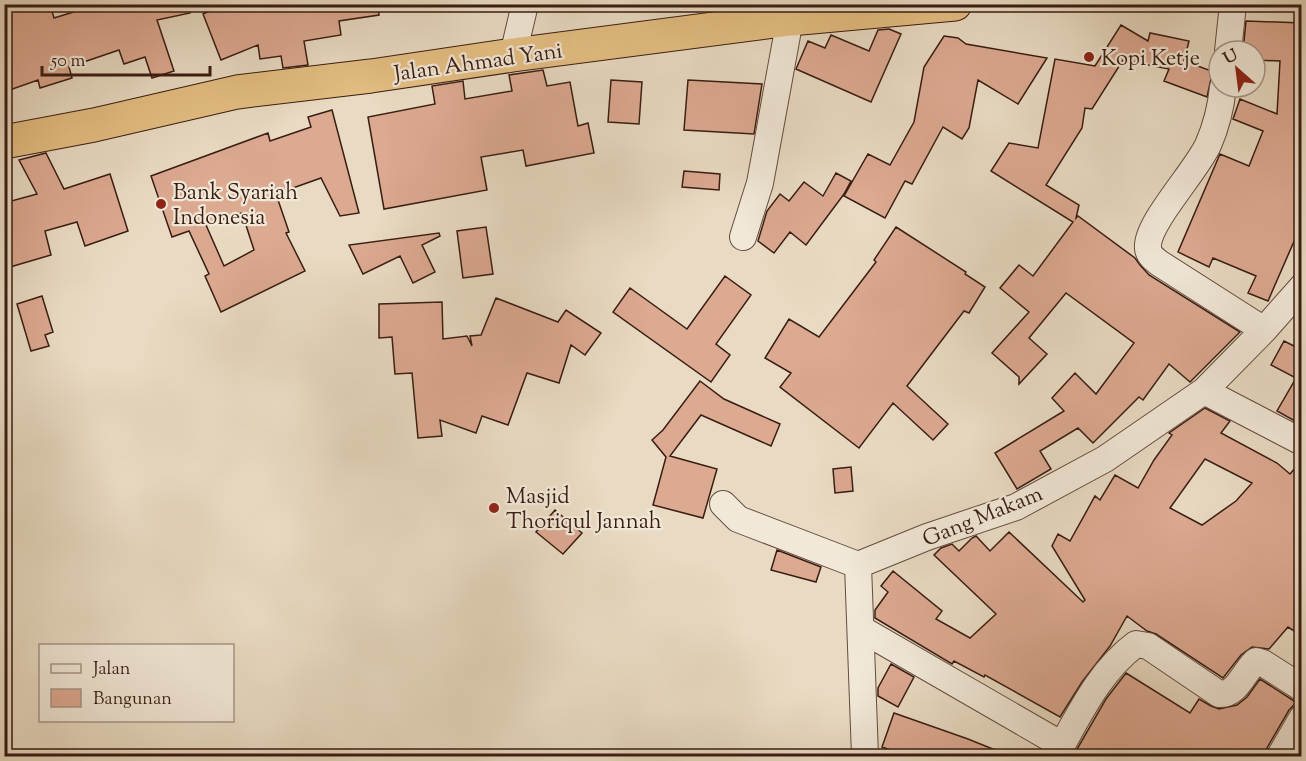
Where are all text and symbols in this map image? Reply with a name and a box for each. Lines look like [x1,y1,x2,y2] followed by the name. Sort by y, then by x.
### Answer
[391,36,565,92] street label: Jalan Ahmad Yani
[42,39,210,77] scale bar
[1207,39,1267,99] north arrow
[1101,44,1200,76] place label: Kopi Ketje
[1220,44,1243,71] text: U
[50,49,86,75] text: 50 m
[1082,50,1096,64] marker: Kopi Ketje
[173,178,298,235] place label: Bank Syariah Indonesia
[154,197,168,211] marker: Bank Syariah Indonesia
[918,479,1048,556] street label: Gang Makam
[506,482,662,539] place label: Masjid Thoriqul Jannah
[487,501,501,515] marker: Masjid Thoriqul Jannah
[39,644,234,722] legend
[92,657,131,683] text: Jalan
[93,687,172,713] text: Bangunan

